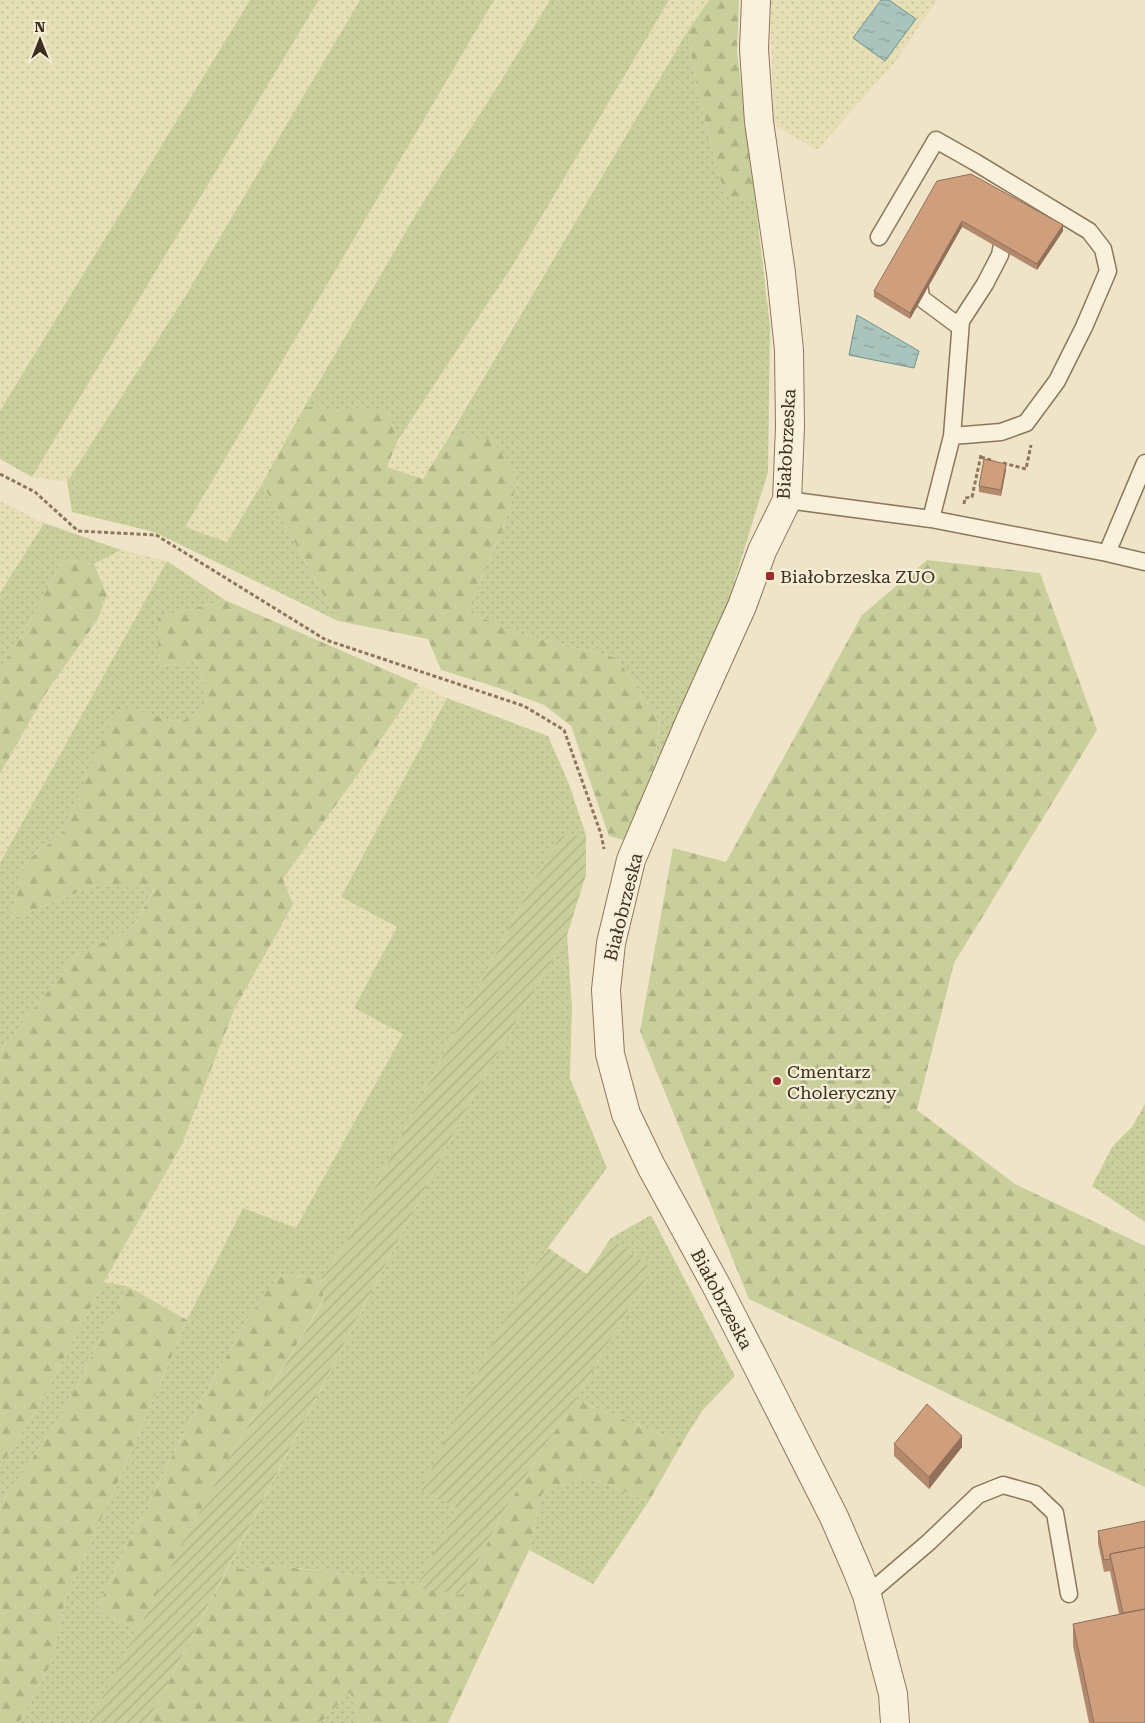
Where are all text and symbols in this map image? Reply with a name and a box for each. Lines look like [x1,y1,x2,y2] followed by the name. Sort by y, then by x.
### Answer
[15,15,65,65] north arrow
[35,19,46,35] text: N
[773,388,799,500] street label: Białobrzeska
[780,566,935,587] place label: Białobrzeska ZUO
[764,570,776,582] marker: Białobrzeska ZUO
[599,851,647,963] street label: Białobrzeska
[787,1061,897,1103] place label: Cmentarz Choleryczny
[771,1075,783,1087] marker: Cmentarz Choleryczny
[687,1245,757,1353] street label: Białobrzeska

